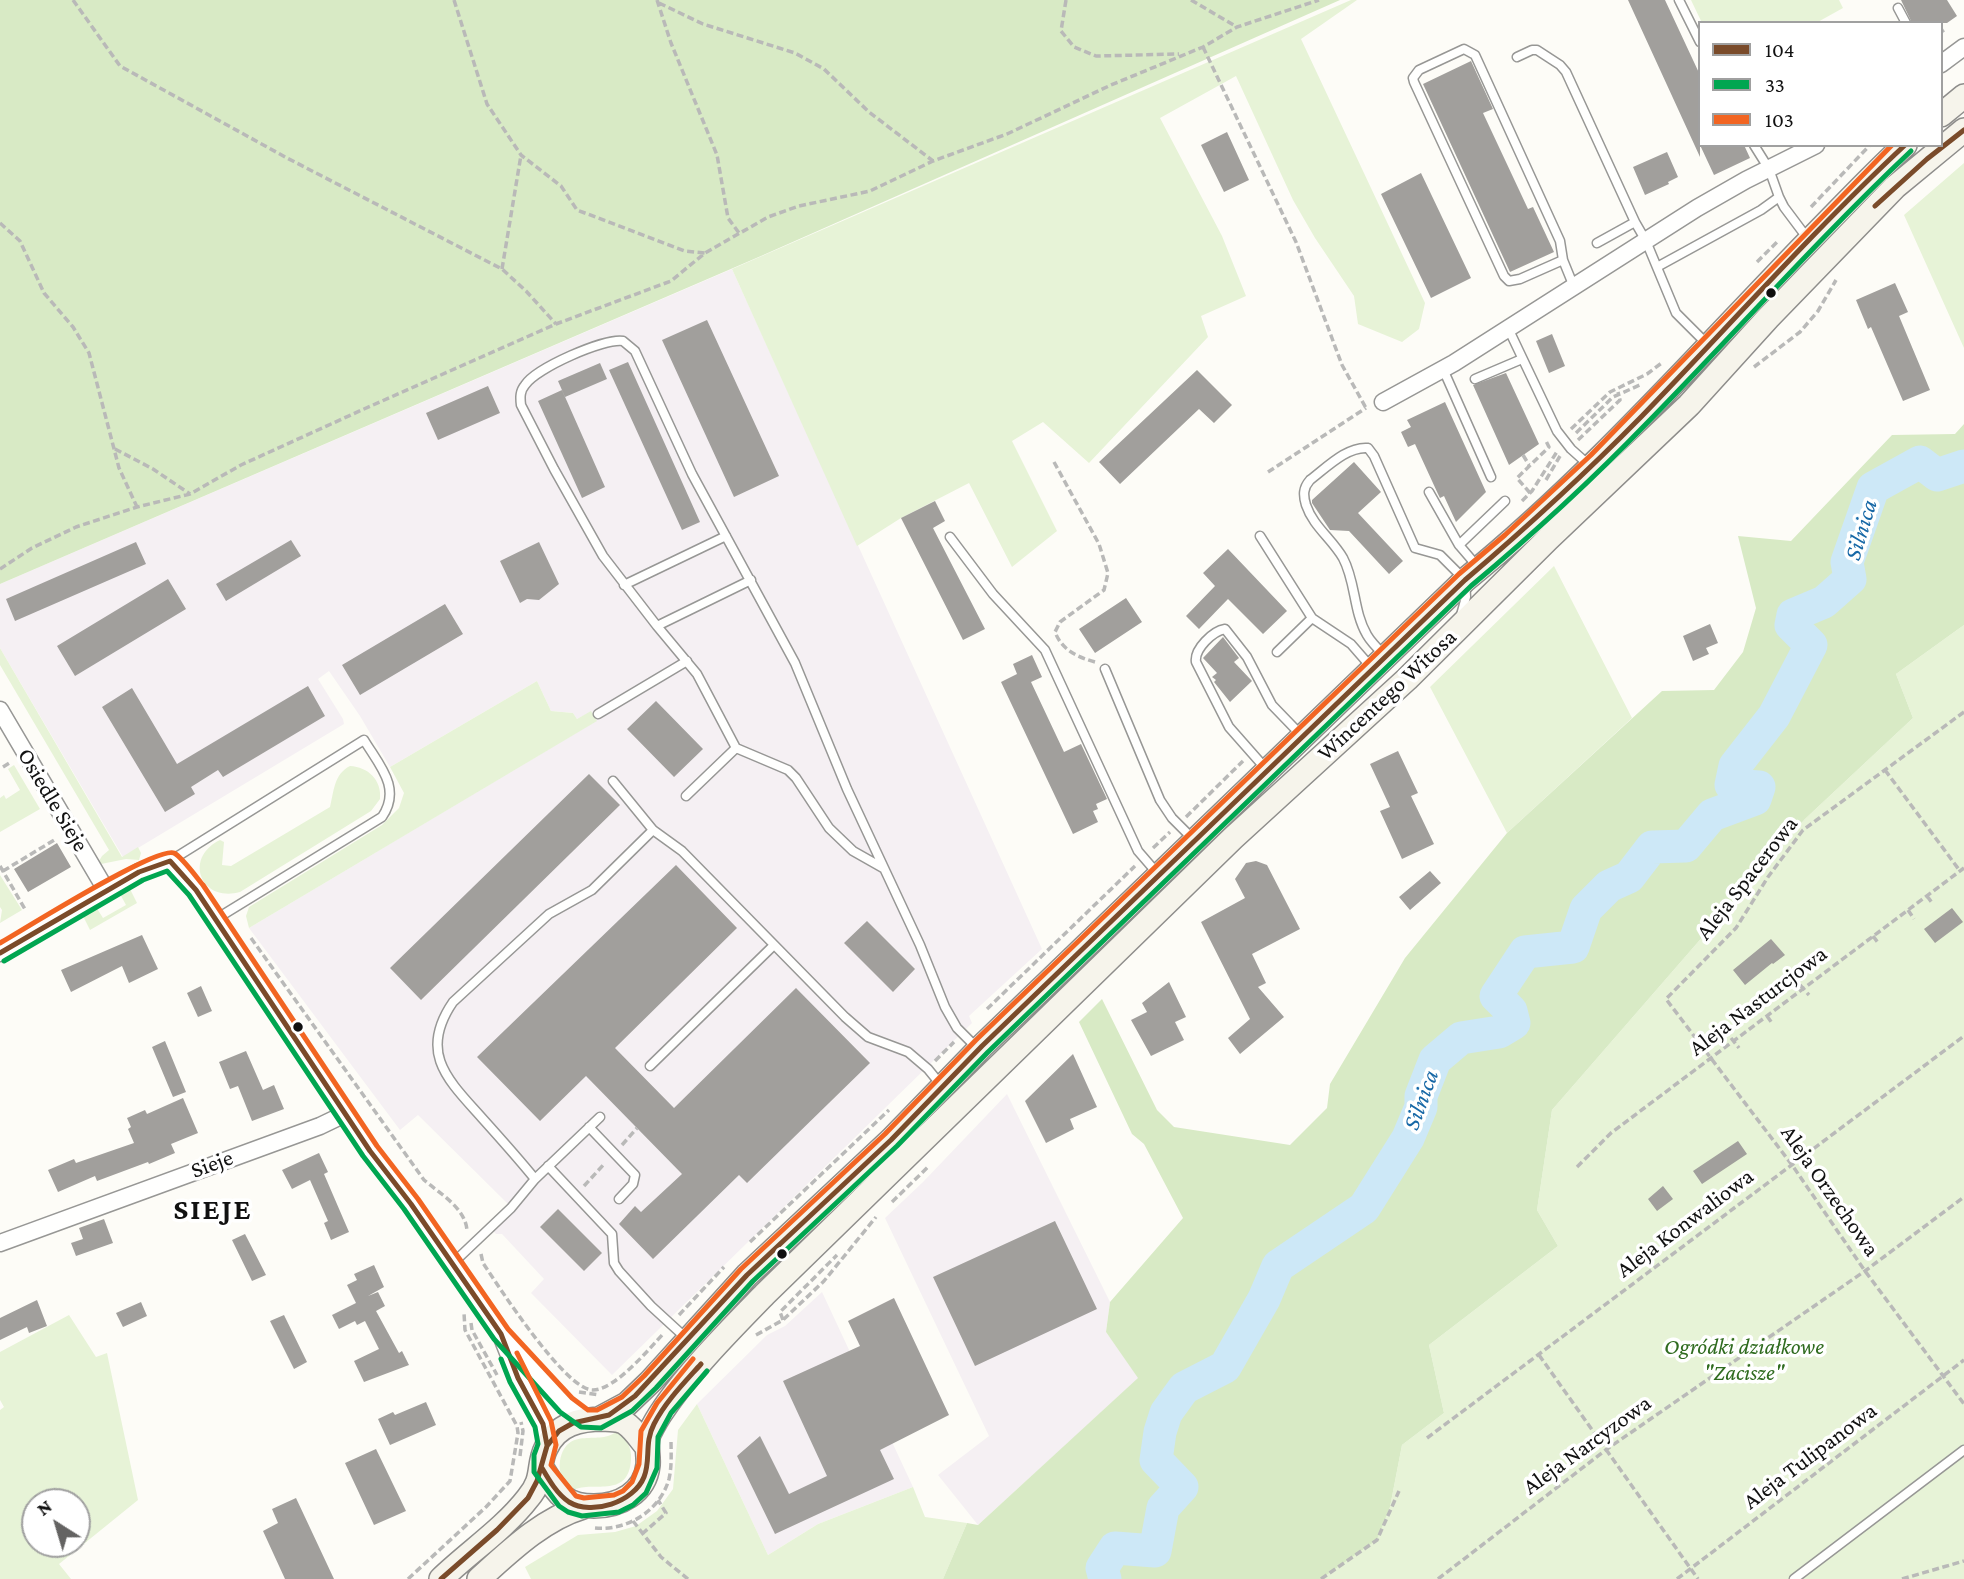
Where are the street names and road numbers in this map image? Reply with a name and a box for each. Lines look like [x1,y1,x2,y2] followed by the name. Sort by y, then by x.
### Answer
[1312,623,1462,767] street label: Wincentego Witosa
[11,743,95,857] street label: Osiedle Sieje
[1690,811,1804,945] street label: Aleja Spacerowa
[1683,940,1833,1062] street label: Aleja Nasturcjowa
[1775,1120,1885,1262] street label: Aleja Orzechowa
[187,1144,237,1184] street label: Sieje
[1611,1162,1759,1284] street label: Aleja Konwaliowa
[1517,1389,1657,1501] street label: Aleja Narcyzowa
[1738,1397,1882,1515] street label: Aleja Tulipanowa

